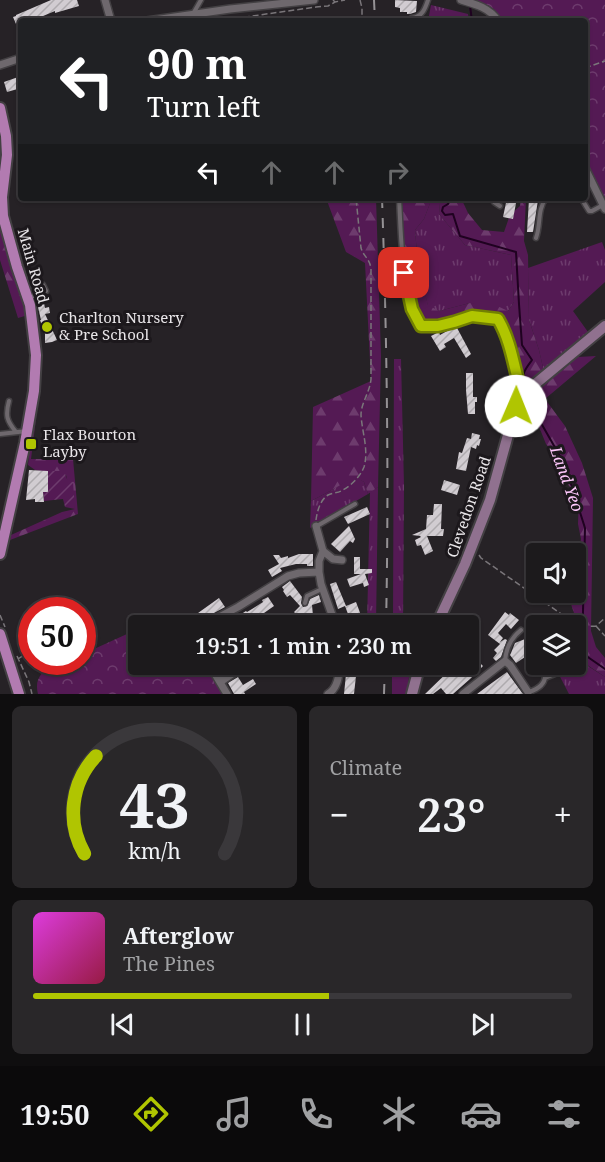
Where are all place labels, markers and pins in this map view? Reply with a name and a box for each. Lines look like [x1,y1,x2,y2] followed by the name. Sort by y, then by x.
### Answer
[378,247,429,298] pin
[59,307,184,344] place label: Charlton Nursery & Pre School
[40,320,54,334] marker: Charlton Nursery & Pre School
[43,424,137,461] place label: Flax Bourton Layby
[24,437,38,451] marker: Flax Bourton Layby

